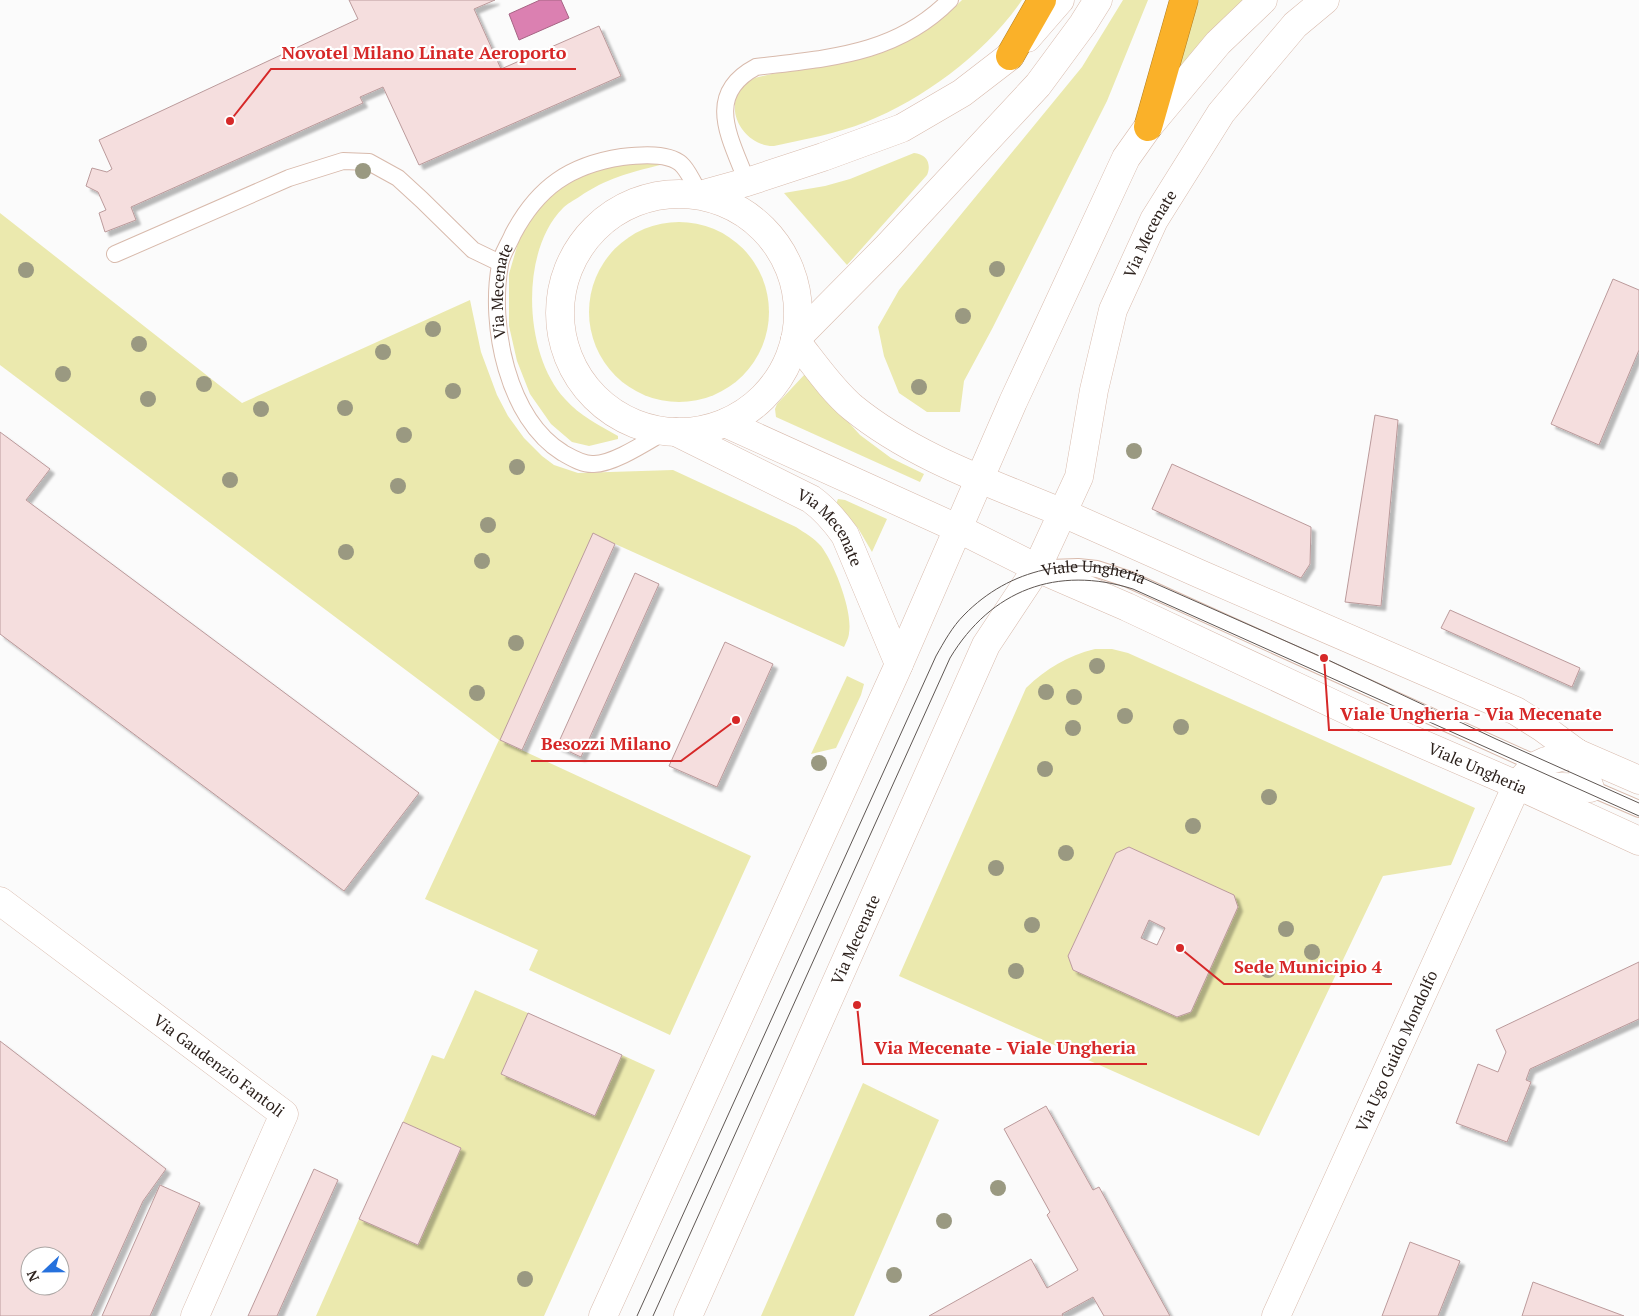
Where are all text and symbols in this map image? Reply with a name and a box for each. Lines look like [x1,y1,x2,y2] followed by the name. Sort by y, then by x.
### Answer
[271,36,576,69] callout: Novotel Milano Linate Aeroporto
[281,40,567,64] text: Novotel Milano Linate Aeroporto
[1118,185,1181,281] street label: Via Mecenate
[486,239,518,340] street label: Via Mecenate
[794,483,868,570] street label: Via Mecenate
[1039,555,1150,589] street label: Viale Ungheria
[1329,697,1613,730] callout: Viale Ungheria - Via Mecenate
[1340,701,1602,725] text: Viale Ungheria - Via Mecenate
[531,728,681,761] callout: Besozzi Milano
[541,731,671,755] text: Besozzi Milano
[1425,737,1531,799] street label: Viale Ungheria
[826,891,885,988] street label: Via Mecenate
[1224,951,1392,984] callout: Sede Municipio 4
[1234,954,1383,978] text: Sede Municipio 4
[1350,967,1443,1135] street label: Via Ugo Guido Mondolfo
[149,1009,289,1122] street label: Via Gaudenzio Fantoli
[863,1031,1147,1064] callout: Via Mecenate - Viale Ungheria
[874,1035,1136,1059] text: Via Mecenate - Viale Ungheria
[20,1246,70,1296] north arrow
[22,1267,43,1285] text: N

